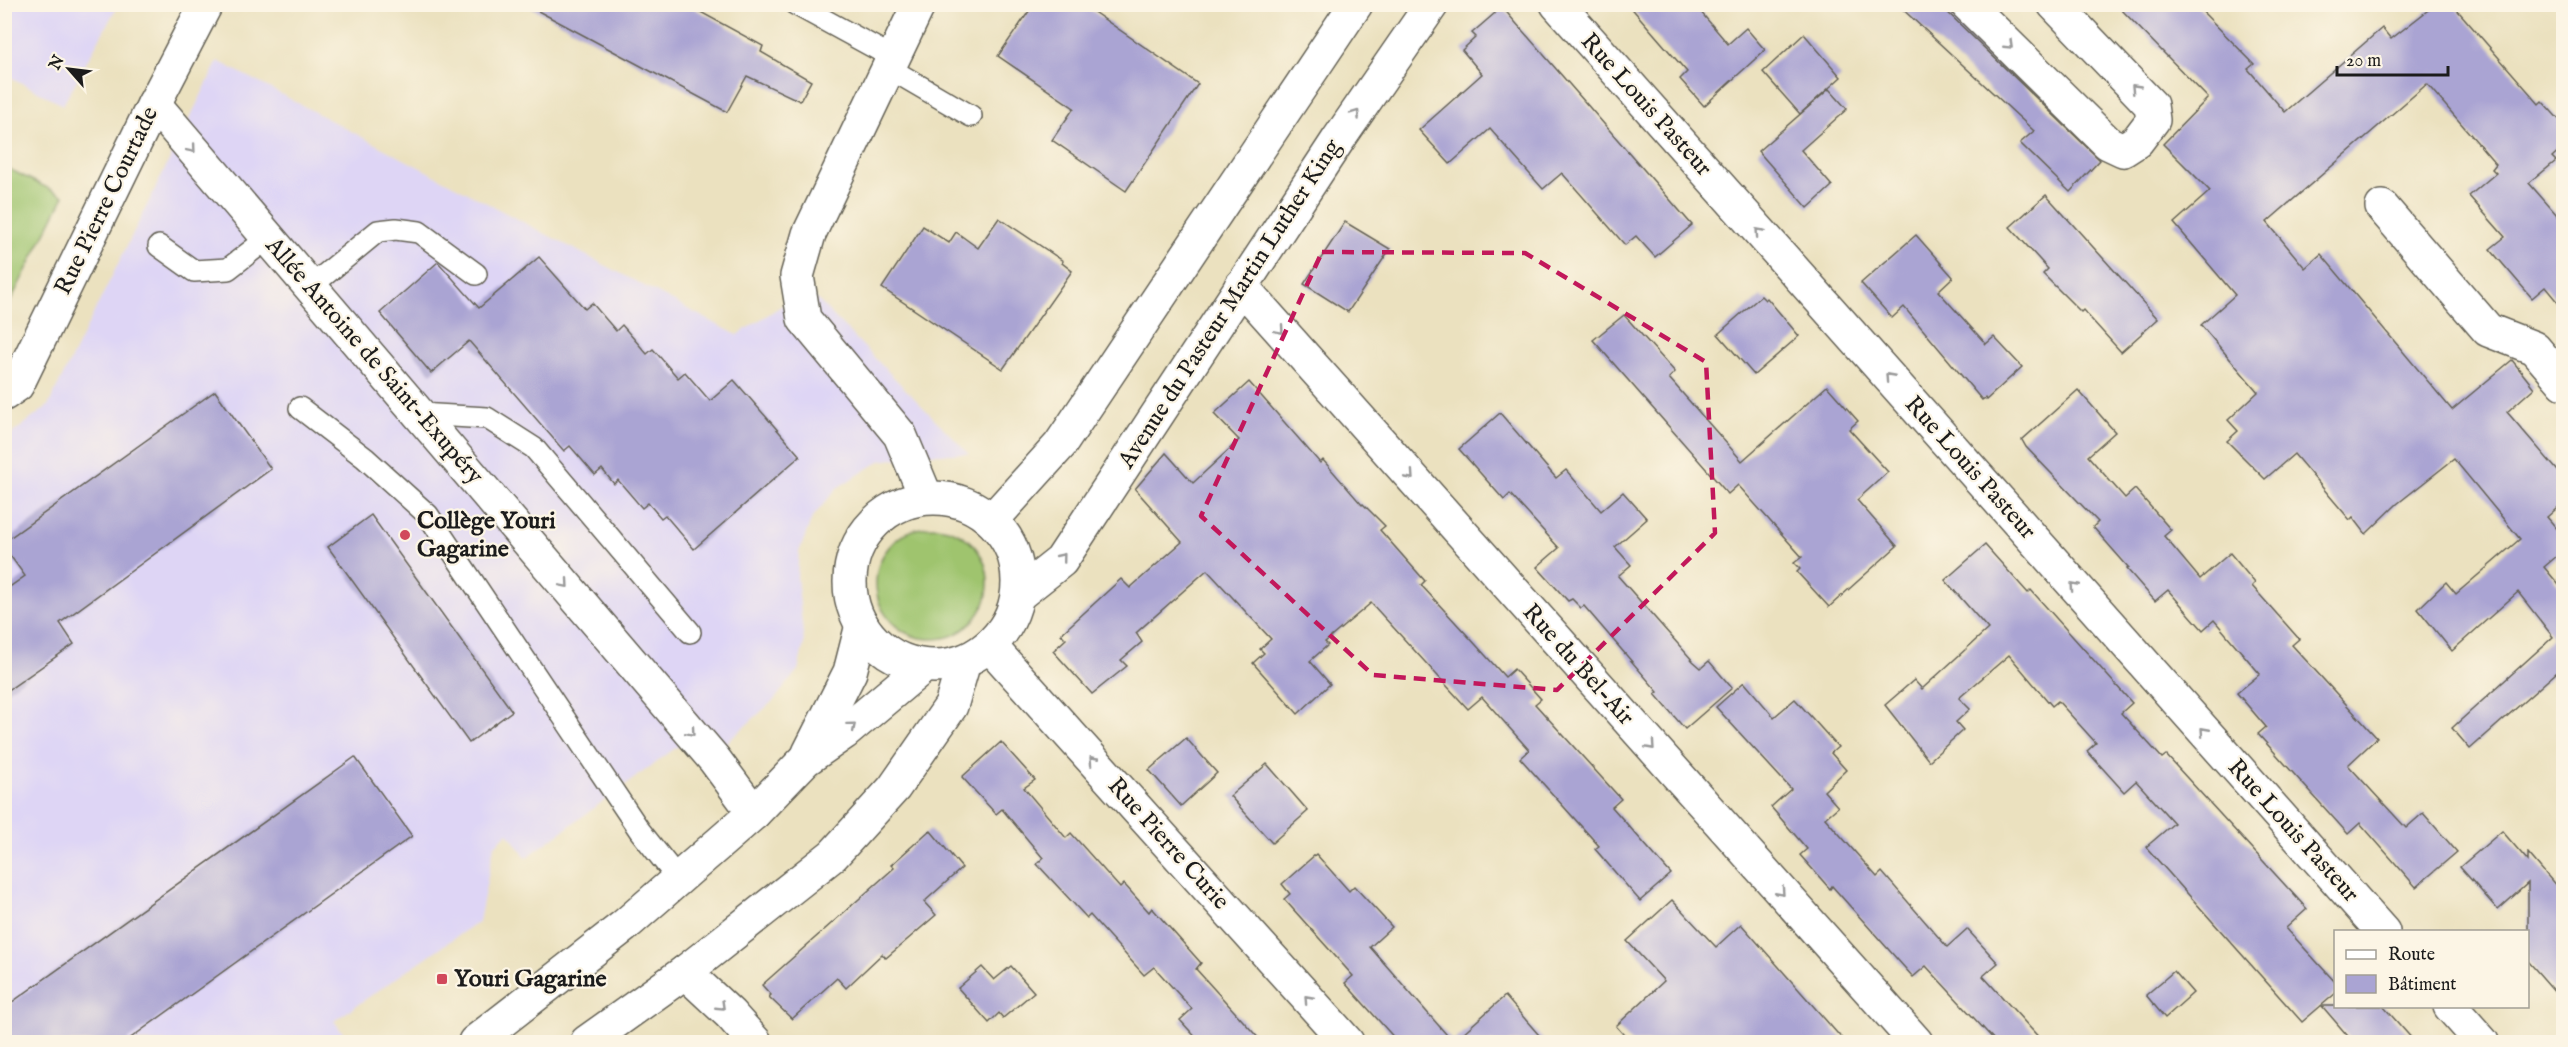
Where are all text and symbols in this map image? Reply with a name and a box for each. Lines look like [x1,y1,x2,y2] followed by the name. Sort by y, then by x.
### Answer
[1573,27,1719,183] street label: Rue Louis Pasteur
[2001,38,2012,49] one-way arrow
[39,39,99,99] north arrow
[2337,39,2448,77] scale bar
[2346,50,2381,73] text: 20 m
[45,52,70,75] text: N
[2131,85,2142,95] one-way arrow
[48,102,166,300] street label: Rue Pierre Courtade
[1349,110,1360,121] one-way arrow
[1111,133,1349,476] street label: Avenue du Pasteur Martin Luther King
[185,142,196,153] one-way arrow
[1755,228,1766,239] one-way arrow
[257,230,490,491] street label: Allée Antoine de Saint-Exupéry
[1273,323,1284,334] one-way arrow
[1885,373,1896,384] one-way arrow
[1897,390,2043,546] street label: Rue Louis Pasteur
[1403,469,1414,480] one-way arrow
[417,506,556,565] place label: Collège Youri Gagarine
[398,528,412,542] marker: Collège Youri Gagarine
[1055,553,1066,564] one-way arrow
[557,577,568,588] one-way arrow
[2070,582,2081,592] one-way arrow
[1515,598,1641,733] street label: Rue du Bel-Air
[845,722,856,733] one-way arrow
[684,725,695,736] one-way arrow
[2200,727,2211,738] one-way arrow
[1644,739,1655,750] one-way arrow
[2220,753,2366,909] street label: Rue Louis Pasteur
[1089,757,1100,767] one-way arrow
[1100,771,1236,917] street label: Rue Pierre Curie
[1774,885,1785,895] one-way arrow
[2334,930,2529,1008] legend
[2388,944,2435,967] text: Route
[454,964,606,995] place label: Youri Gagarine
[435,972,449,986] marker: Youri Gagarine
[2388,974,2457,997] text: Bâtiment
[1304,995,1315,1006] one-way arrow
[714,999,725,1010] one-way arrow

